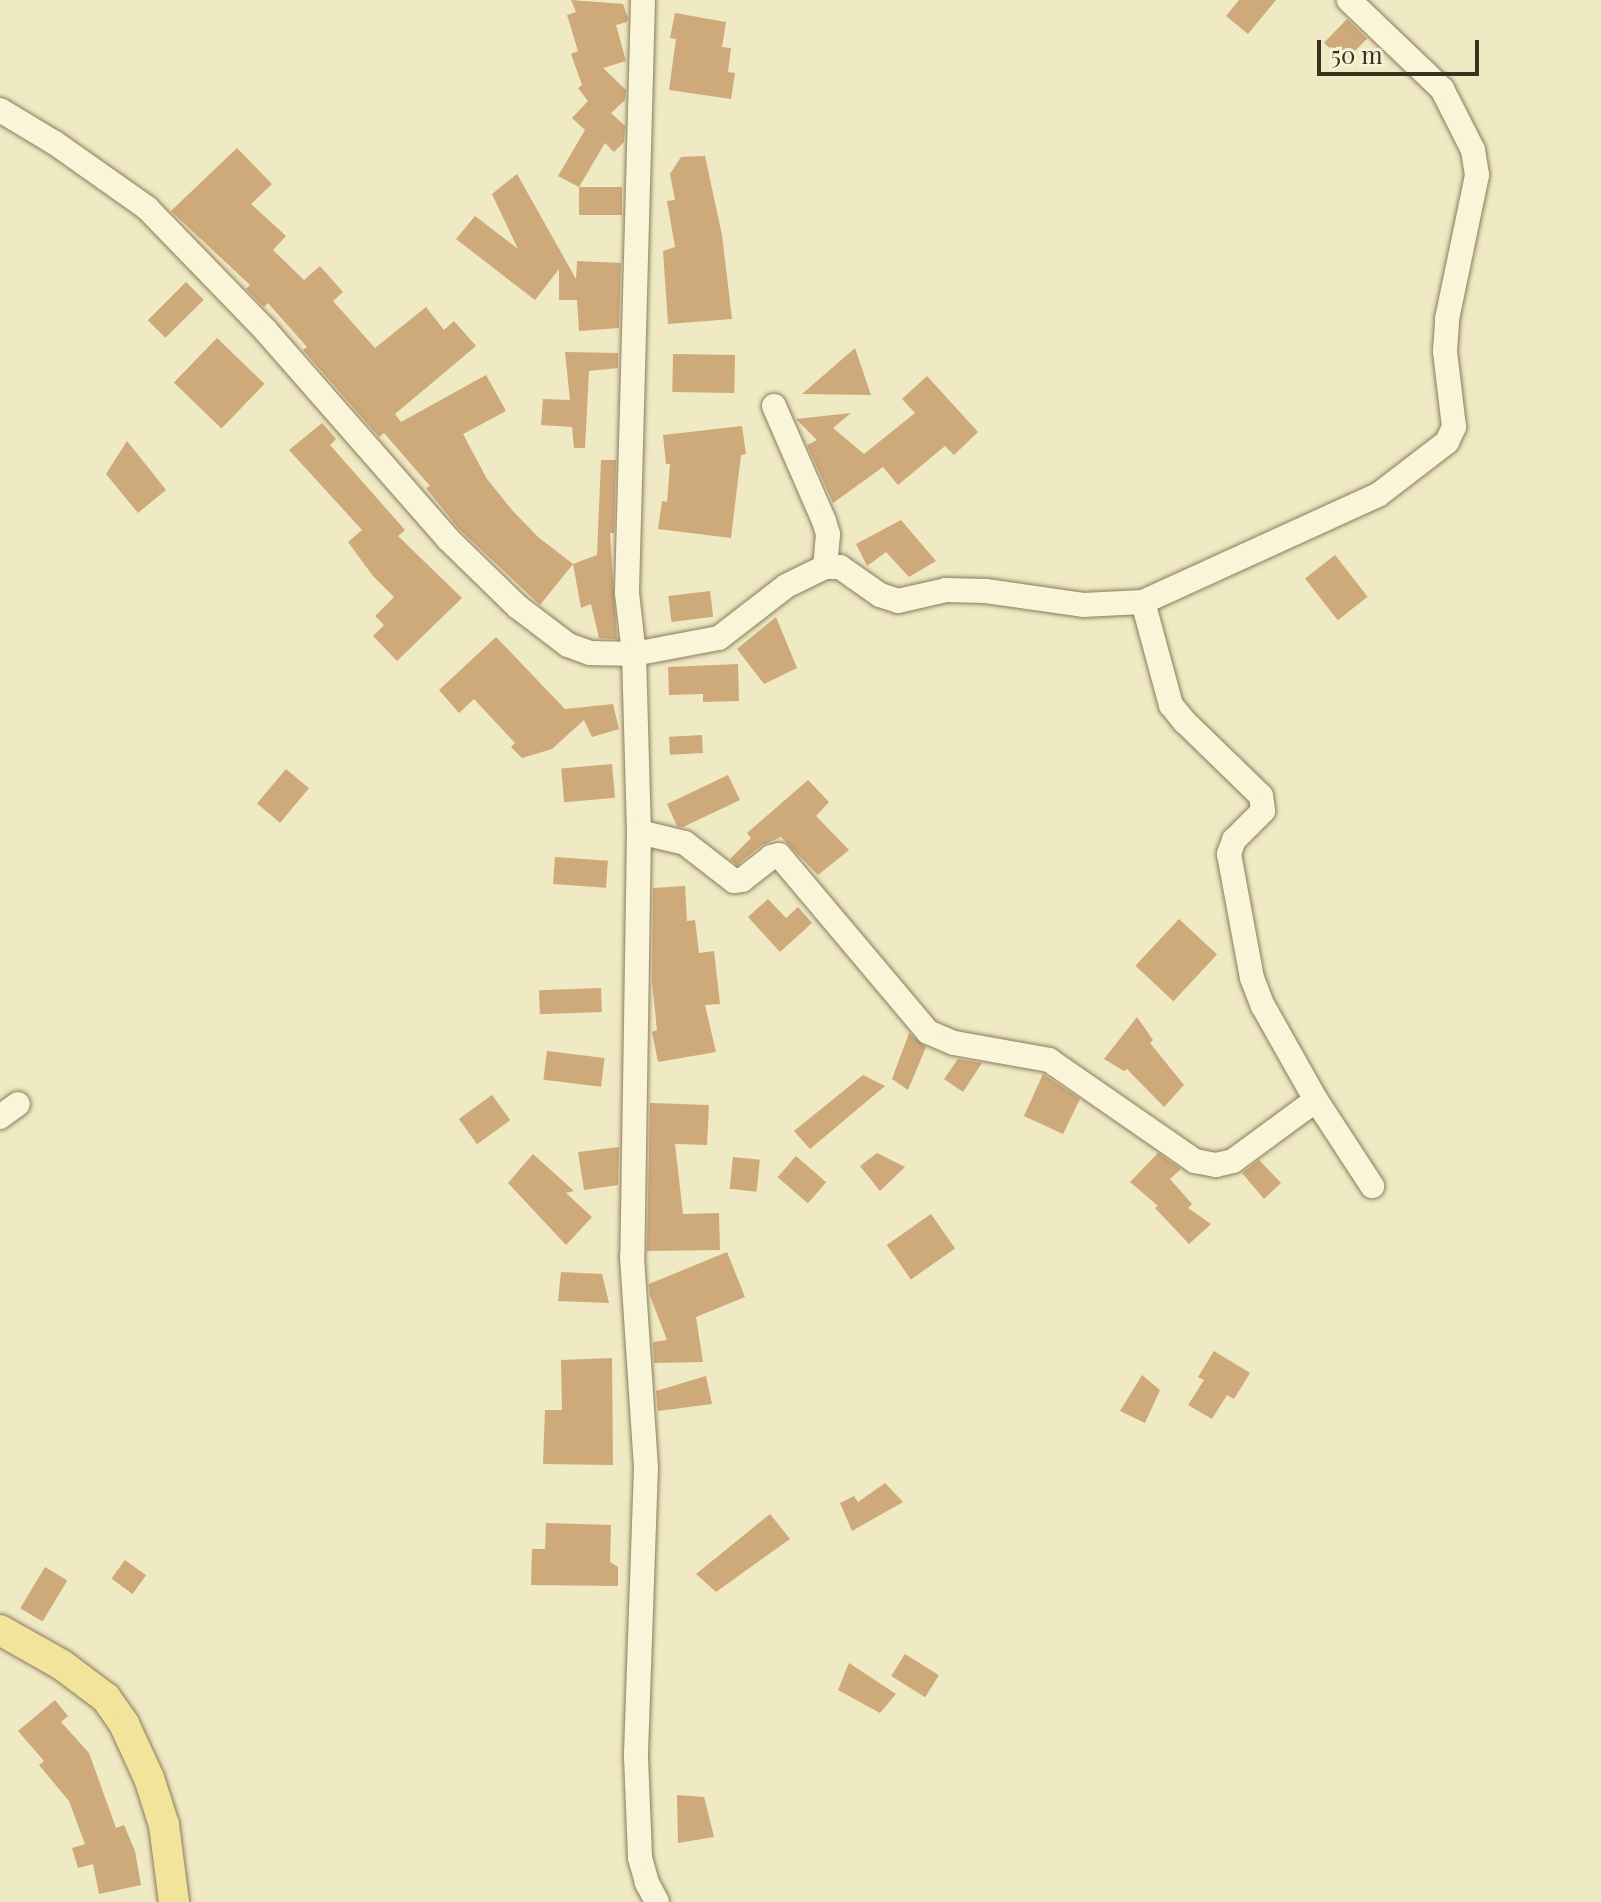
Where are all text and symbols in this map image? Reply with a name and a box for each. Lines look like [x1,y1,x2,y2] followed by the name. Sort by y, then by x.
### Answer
[1321,24,1483,74] scale bar
[1331,38,1383,70] text: 50 m

